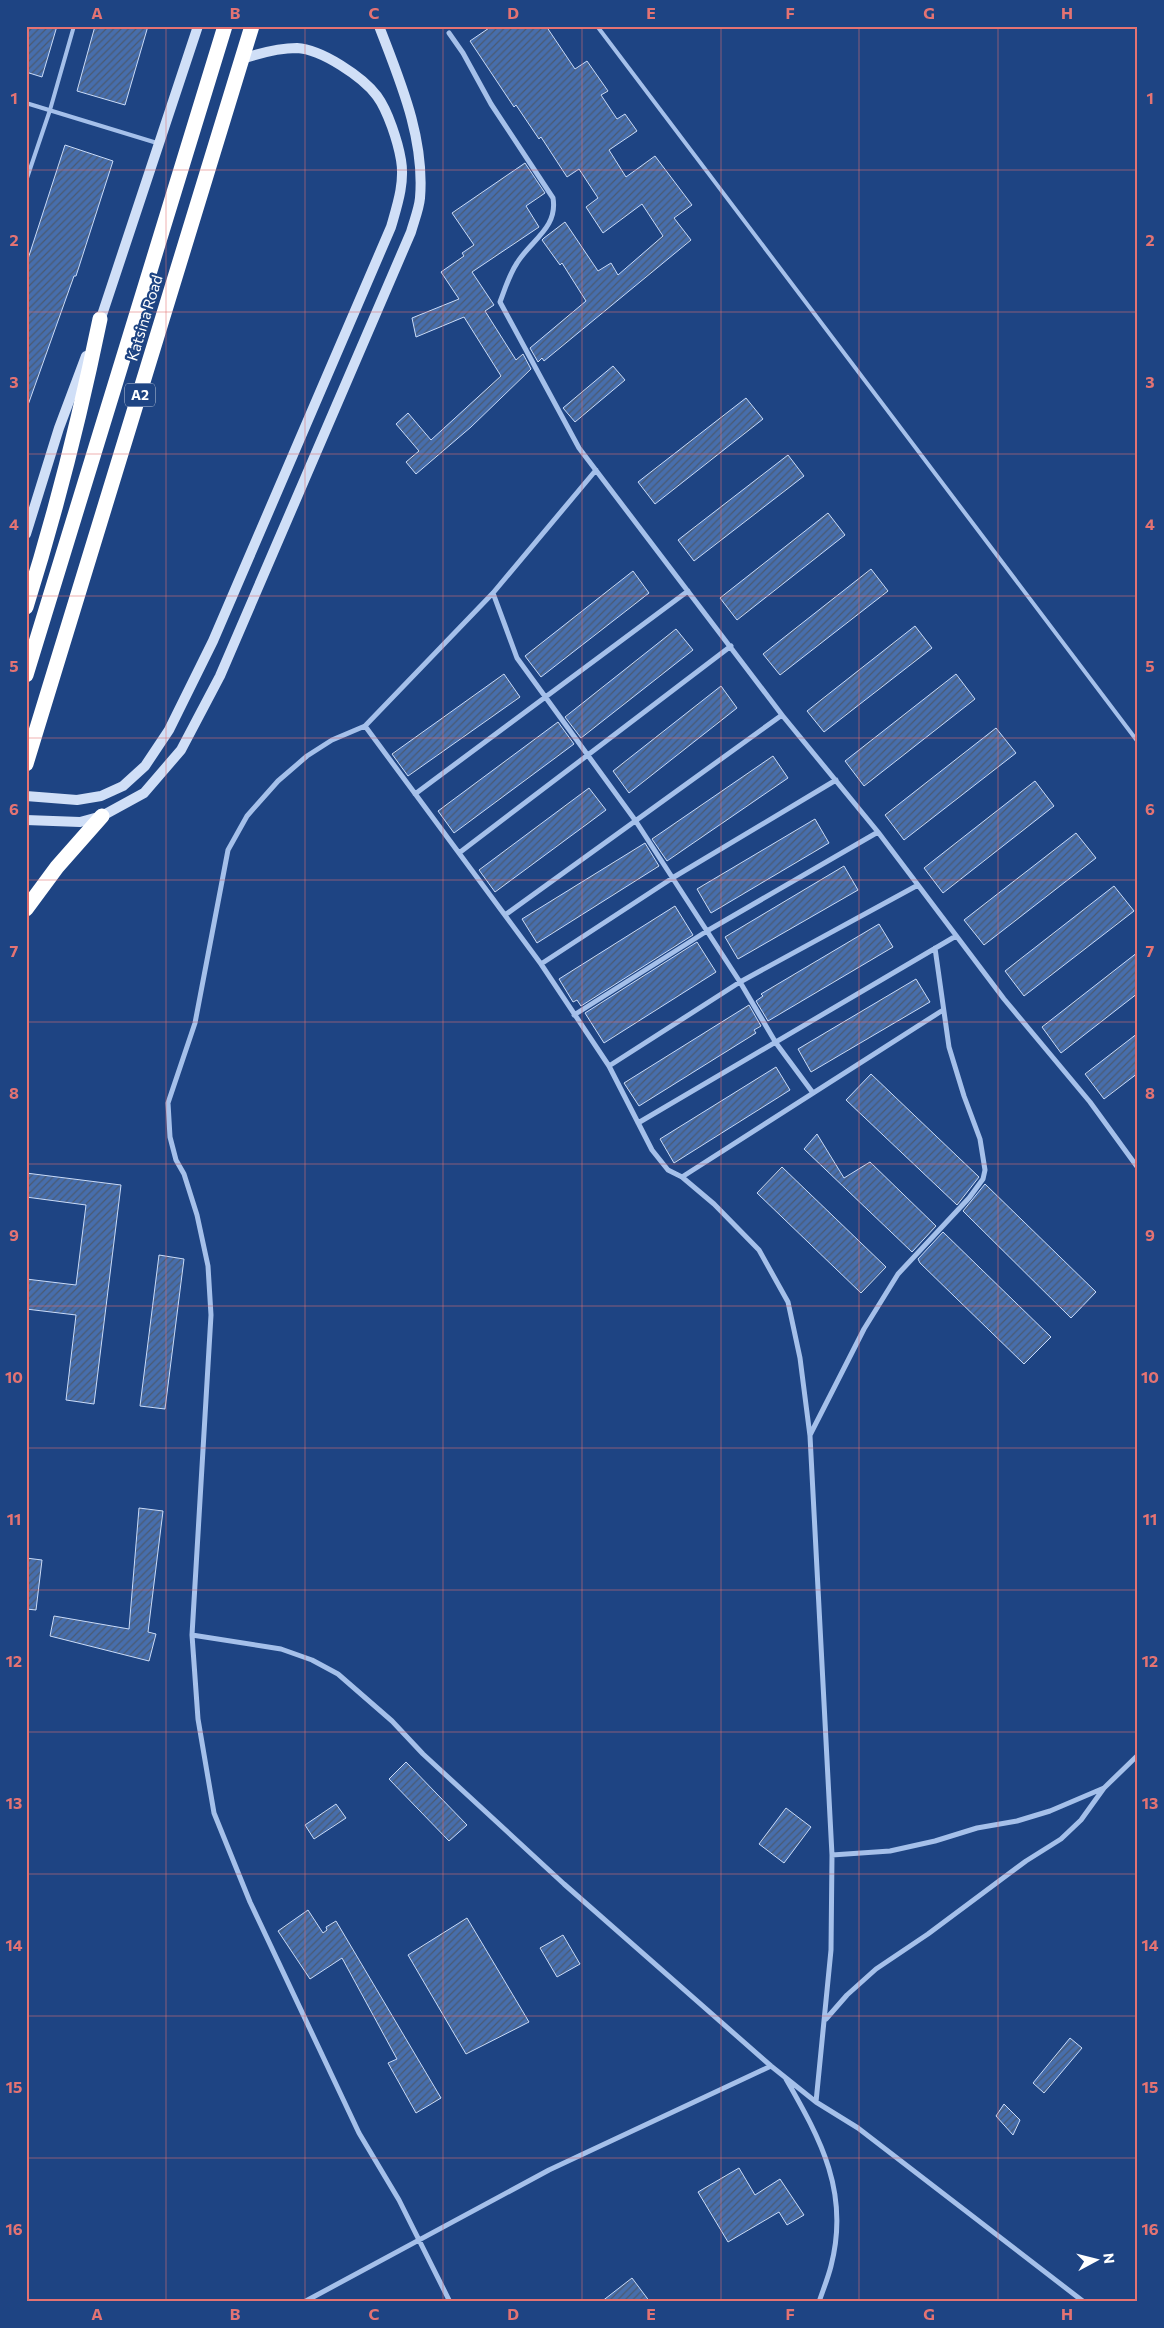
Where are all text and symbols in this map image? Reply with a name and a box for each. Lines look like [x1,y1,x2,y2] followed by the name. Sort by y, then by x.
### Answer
[91,3,103,22] text: A
[230,3,241,22] text: B
[369,3,380,22] text: C
[507,3,519,22] text: D
[646,3,656,22] text: E
[785,3,795,22] text: F
[923,3,935,22] text: G
[1061,3,1073,22] text: H
[10,88,18,107] text: 1
[1146,88,1154,107] text: 1
[9,230,19,249] text: 2
[1145,230,1155,249] text: 2
[122,272,166,363] street label: Katsina Road
[9,372,19,391] text: 3
[1145,372,1155,391] text: 3
[125,384,155,406] road number: A2
[9,514,19,533] text: 4
[1145,514,1155,533] text: 4
[9,656,19,675] text: 5
[1145,656,1155,675] text: 5
[9,799,19,818] text: 6
[1145,799,1155,818] text: 6
[10,941,19,960] text: 7
[1146,941,1155,960] text: 7
[9,1083,19,1102] text: 8
[1145,1083,1155,1102] text: 8
[9,1225,19,1244] text: 9
[1145,1225,1155,1244] text: 9
[5,1367,23,1386] text: 10
[1141,1367,1159,1386] text: 10
[7,1509,21,1528] text: 11
[1143,1509,1157,1528] text: 11
[6,1651,22,1670] text: 12
[1142,1651,1158,1670] text: 12
[6,1793,22,1812] text: 13
[1142,1793,1158,1812] text: 13
[5,1935,23,1954] text: 14
[1141,1935,1159,1954] text: 14
[6,2077,22,2096] text: 15
[1142,2077,1158,2096] text: 15
[5,2219,23,2238] text: 16
[1141,2219,1159,2238] text: 16
[1072,2236,1122,2286] north arrow
[1100,2252,1118,2265] text: N
[91,2304,103,2323] text: A
[230,2304,241,2323] text: B
[369,2304,380,2323] text: C
[507,2304,519,2323] text: D
[646,2304,656,2323] text: E
[785,2304,795,2323] text: F
[923,2304,935,2323] text: G
[1061,2304,1073,2323] text: H

